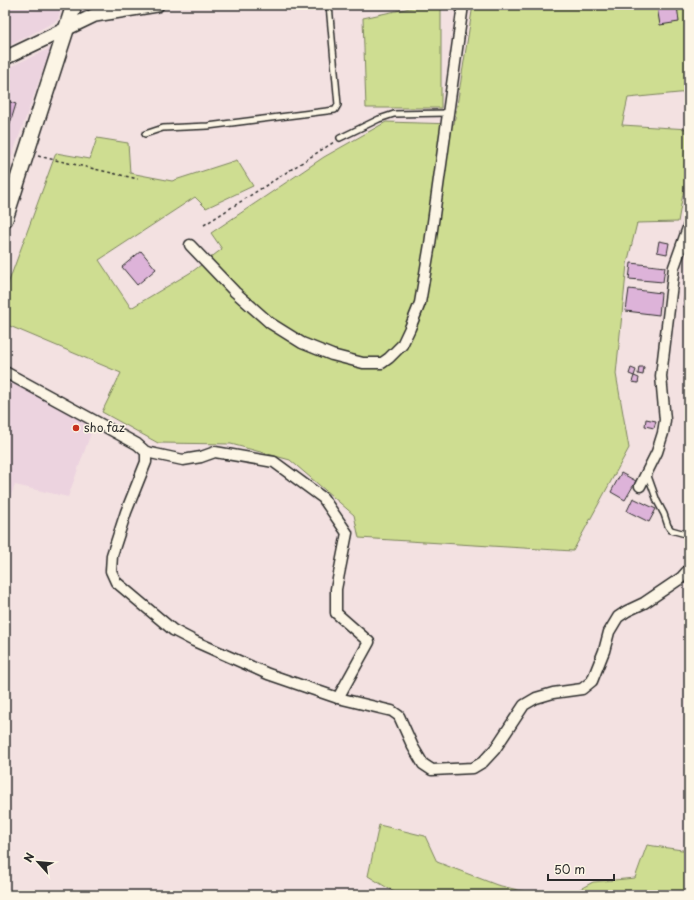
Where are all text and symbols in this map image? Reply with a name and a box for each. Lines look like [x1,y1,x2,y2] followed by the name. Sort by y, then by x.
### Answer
[84,418,125,436] place label: sho faz
[71,423,81,433] marker: sho faz
[18,842,58,882] north arrow
[19,849,38,865] text: N
[548,856,614,882] scale bar
[554,860,585,878] text: 50 m

